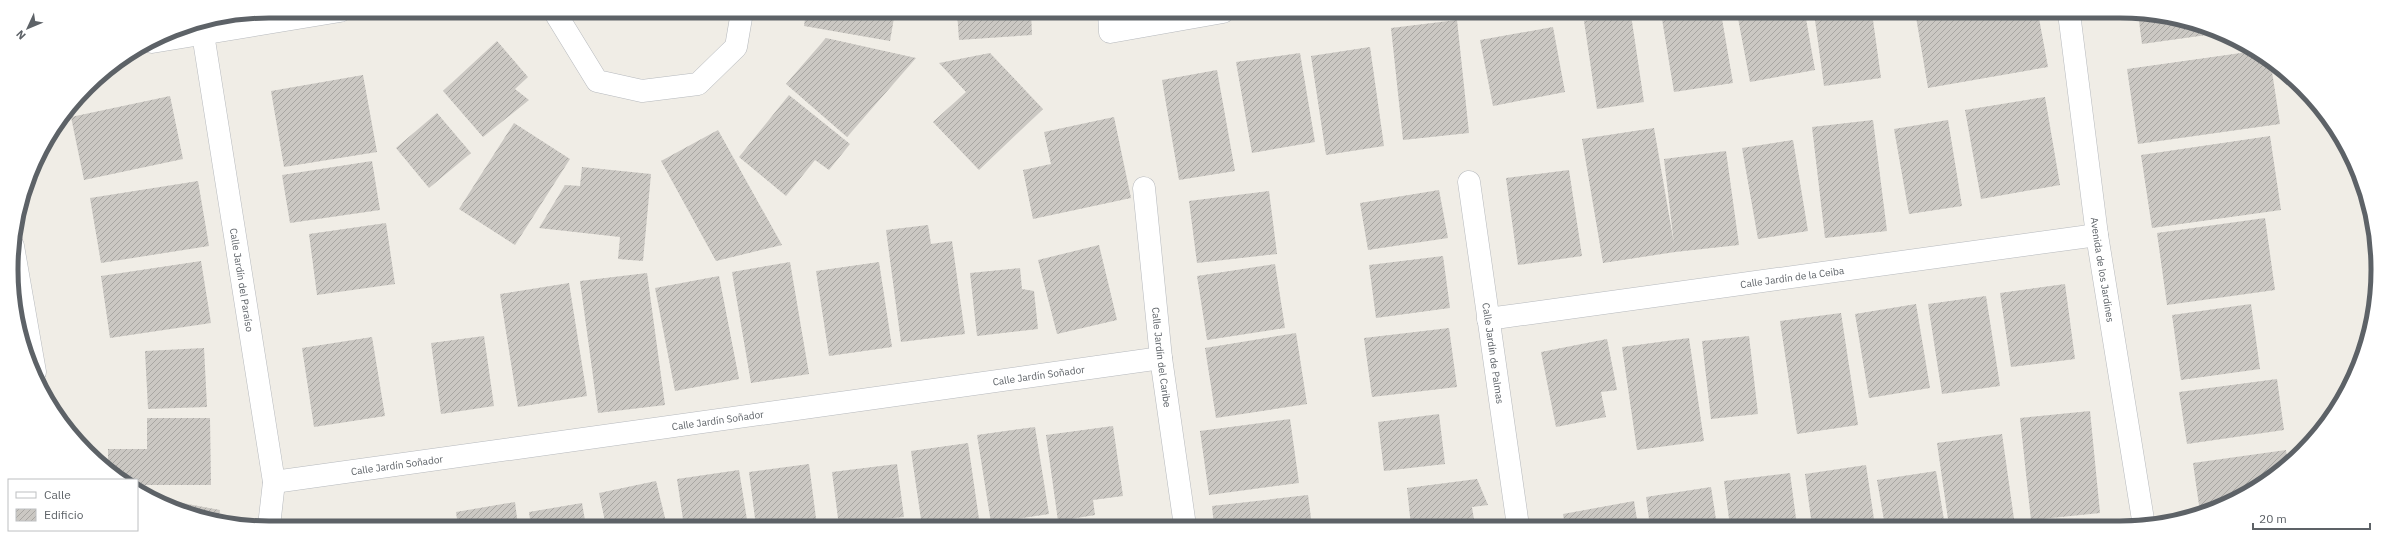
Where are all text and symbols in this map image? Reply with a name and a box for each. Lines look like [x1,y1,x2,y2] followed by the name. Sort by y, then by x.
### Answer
[8,8,48,48] north arrow
[13,27,29,43] text: N
[2088,217,2118,323] street label: Avenida de los Jardines
[227,227,257,333] street label: Calle Jardín del Paraíso
[1739,263,1846,291] street label: Calle Jardín de la Ceiba
[1480,302,1507,405] street label: Calle Jardín de Palmas
[1149,306,1175,408] street label: Calle Jardín del Caribe
[992,362,1086,388] street label: Calle Jardín Soñador
[671,407,765,433] street label: Calle Jardín Soñador
[350,452,444,478] street label: Calle Jardín Soñador
[8,479,138,531] legend
[44,487,71,502] text: Calle
[2253,505,2370,531] scale bar
[44,507,84,522] text: Edificio
[2259,511,2287,526] text: 20 m

